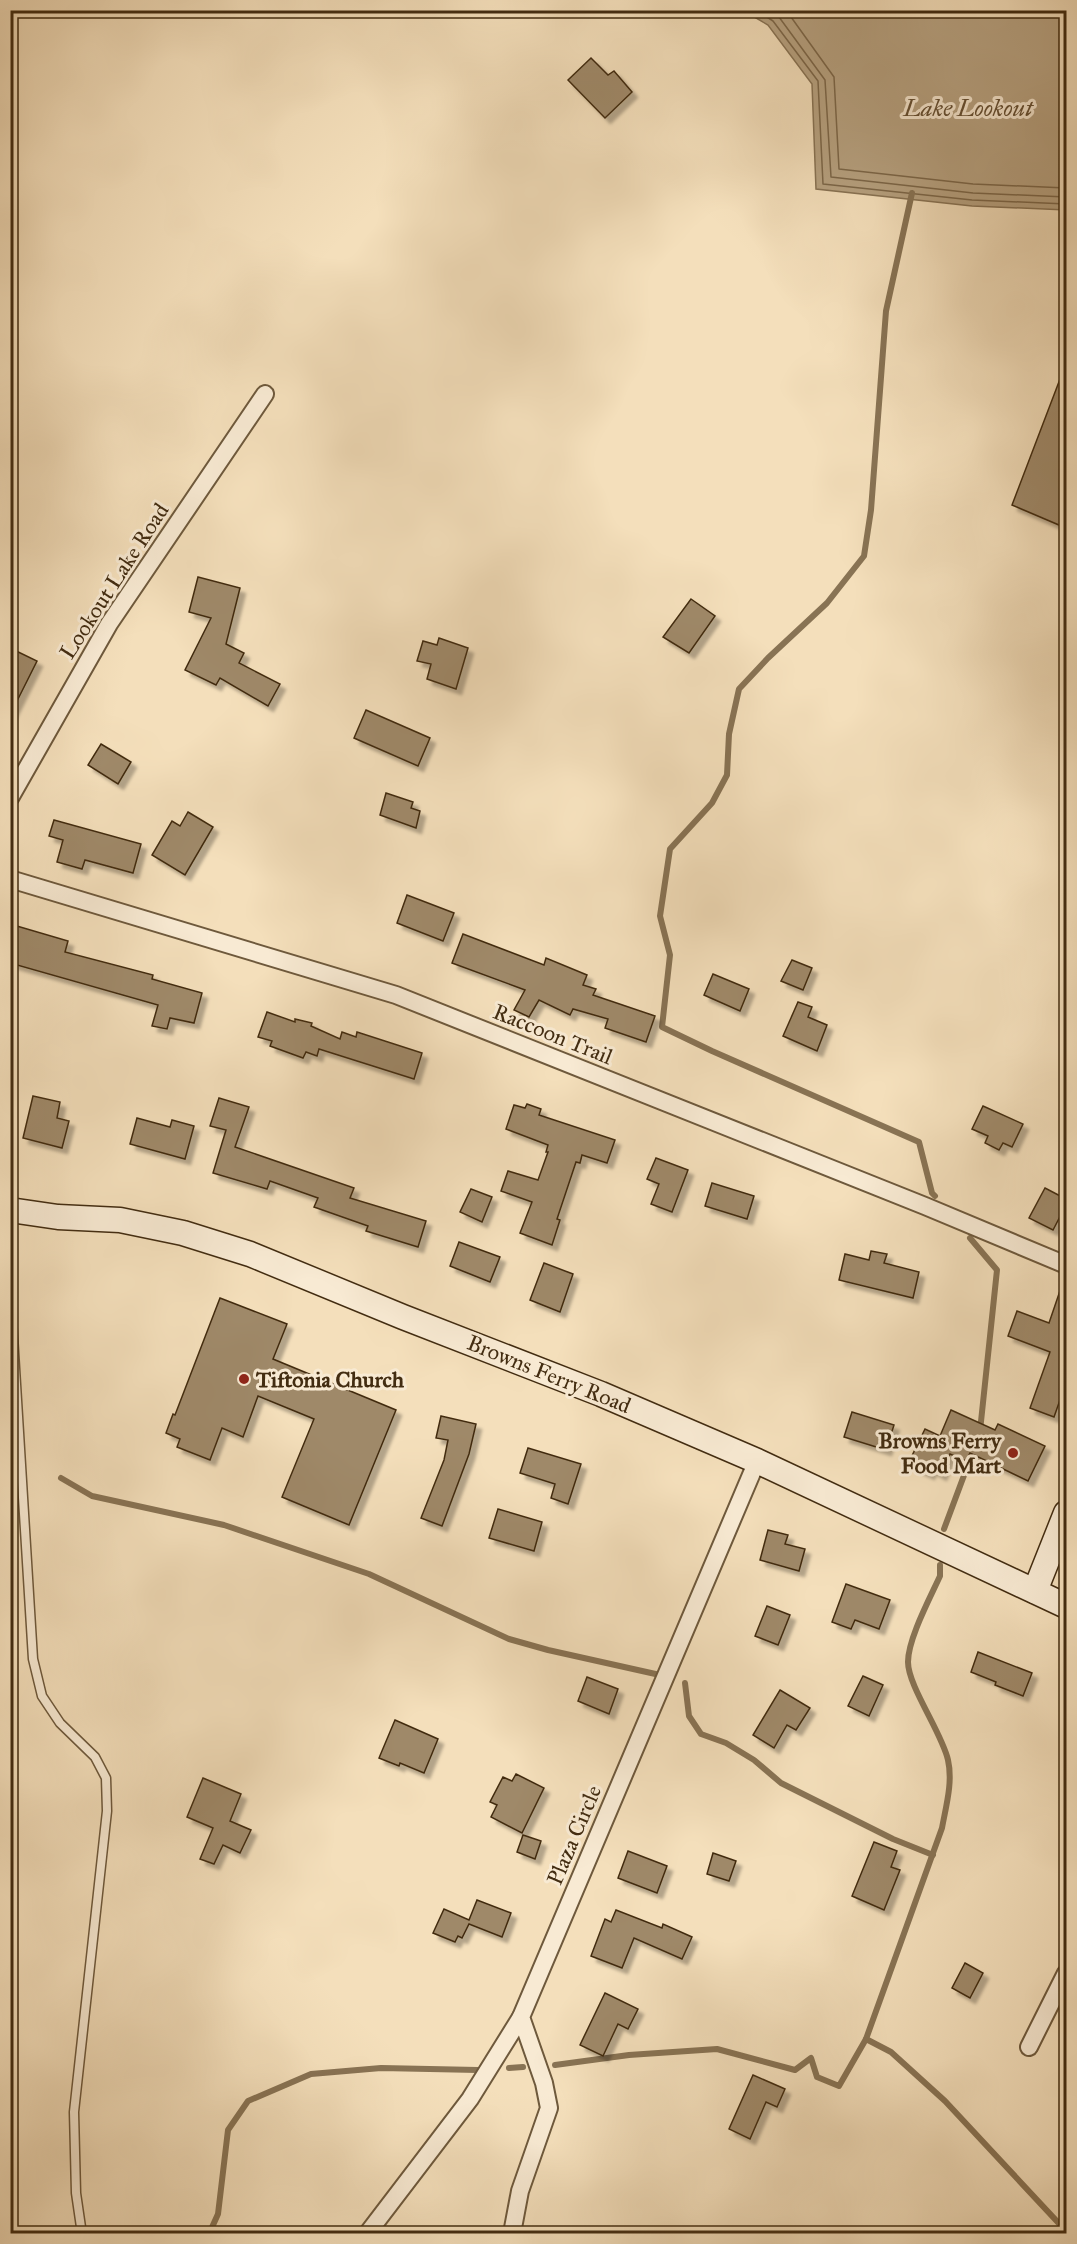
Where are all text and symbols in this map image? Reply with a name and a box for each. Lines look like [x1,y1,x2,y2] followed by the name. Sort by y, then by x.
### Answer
[902,93,1034,123] water label: Lake Lookout
[54,498,174,664] street label: Lookout Lake Road
[489,998,617,1070] street label: Raccoon Trail
[463,1329,635,1419] street label: Browns Ferry Road
[255,1366,405,1393] place label: Tiftonia Church
[237,1372,251,1386] marker: Tiftonia Church
[878,1427,1003,1479] place label: Browns Ferry Food Mart
[1006,1446,1020,1460] marker: Browns Ferry Food Mart
[541,1781,607,1889] street label: Plaza Circle

